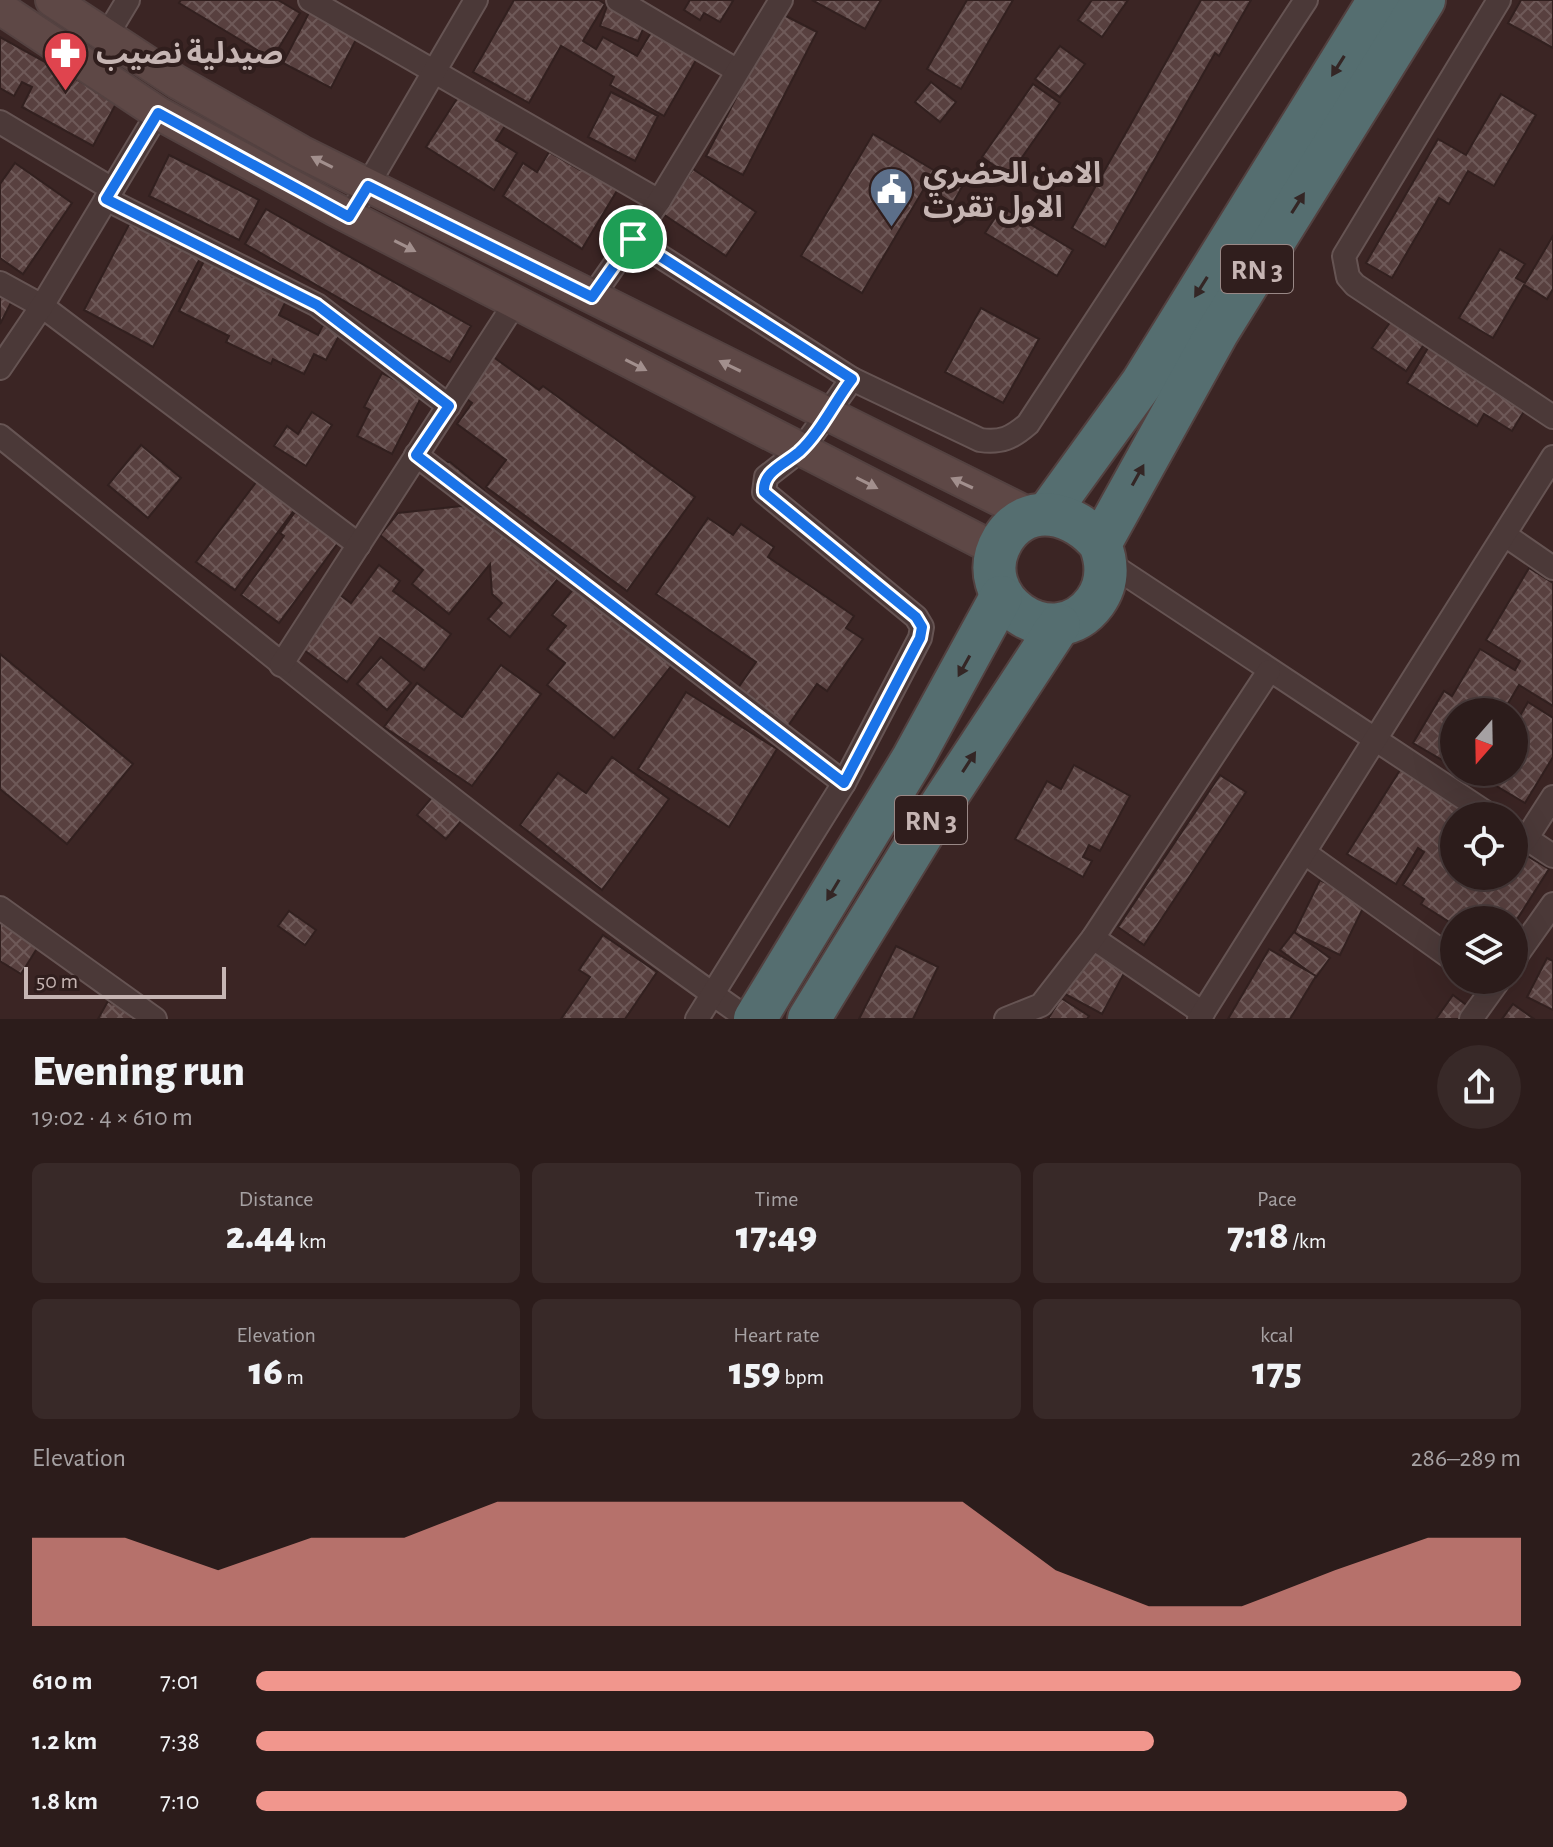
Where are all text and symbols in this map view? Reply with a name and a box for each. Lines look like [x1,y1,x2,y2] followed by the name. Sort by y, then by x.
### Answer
[41,29,89,92] pharmacy icon: صيدلية نصيب
[96,38,283,71] place label: صيدلية نصيب
[1331,55,1345,77] one-way arrow
[310,155,333,169] one-way arrow
[923,159,1101,224] place label: الامن الحضري الاول تقرت
[868,166,916,229] public building icon: الامن الحضري الاول تقرت
[1290,192,1304,214] one-way arrow
[599,205,667,273] pin
[611,217,655,261] icon: arrive
[393,239,416,252] one-way arrow
[1221,245,1293,293] road number: RN 3
[1194,276,1209,299] one-way arrow
[624,358,647,371] one-way arrow
[718,359,741,372] one-way arrow
[1131,464,1144,487] one-way arrow
[950,476,974,490] one-way arrow
[856,477,879,490] one-way arrow
[957,654,970,677] one-way arrow
[1440,698,1528,786] north arrow
[1440,698,1528,994] map controls
[961,752,976,773] one-way arrow
[895,796,967,844] road number: RN 3
[1440,802,1528,890] button: locate
[826,879,840,901] one-way arrow
[1440,906,1528,994] button: layers
[24,963,226,999] scale bar
[36,970,78,992] text: 50 m
[1437,1045,1521,1129] button: share
[32,1050,245,1094] text: Evening run
[32,1104,193,1130] text: 19:02 · 4 × 610 m
[239,1188,313,1210] text: Distance
[755,1188,798,1210] text: Time
[1257,1188,1297,1210] text: Pace
[226,1216,295,1256] text: 2.44
[736,1216,817,1256] text: 17:49
[1227,1216,1289,1256] text: 7:18
[295,1230,327,1252] text: km
[1289,1230,1326,1252] text: /km
[236,1324,316,1346] text: Elevation
[733,1324,820,1346] text: Heart rate
[1260,1324,1294,1346] text: kcal
[248,1352,283,1392] text: 16
[729,1352,781,1392] text: 159
[1252,1352,1302,1392] text: 175
[283,1366,304,1388] text: m
[781,1366,824,1388] text: bpm
[32,1445,126,1471] text: Elevation
[1411,1445,1521,1471] text: 286–289 m
[32,1668,92,1694] text: 610 m
[160,1668,199,1694] text: 7:01
[32,1728,97,1754] text: 1.2 km
[160,1728,200,1754] text: 7:38
[32,1788,98,1814] text: 1.8 km
[160,1788,199,1814] text: 7:10

